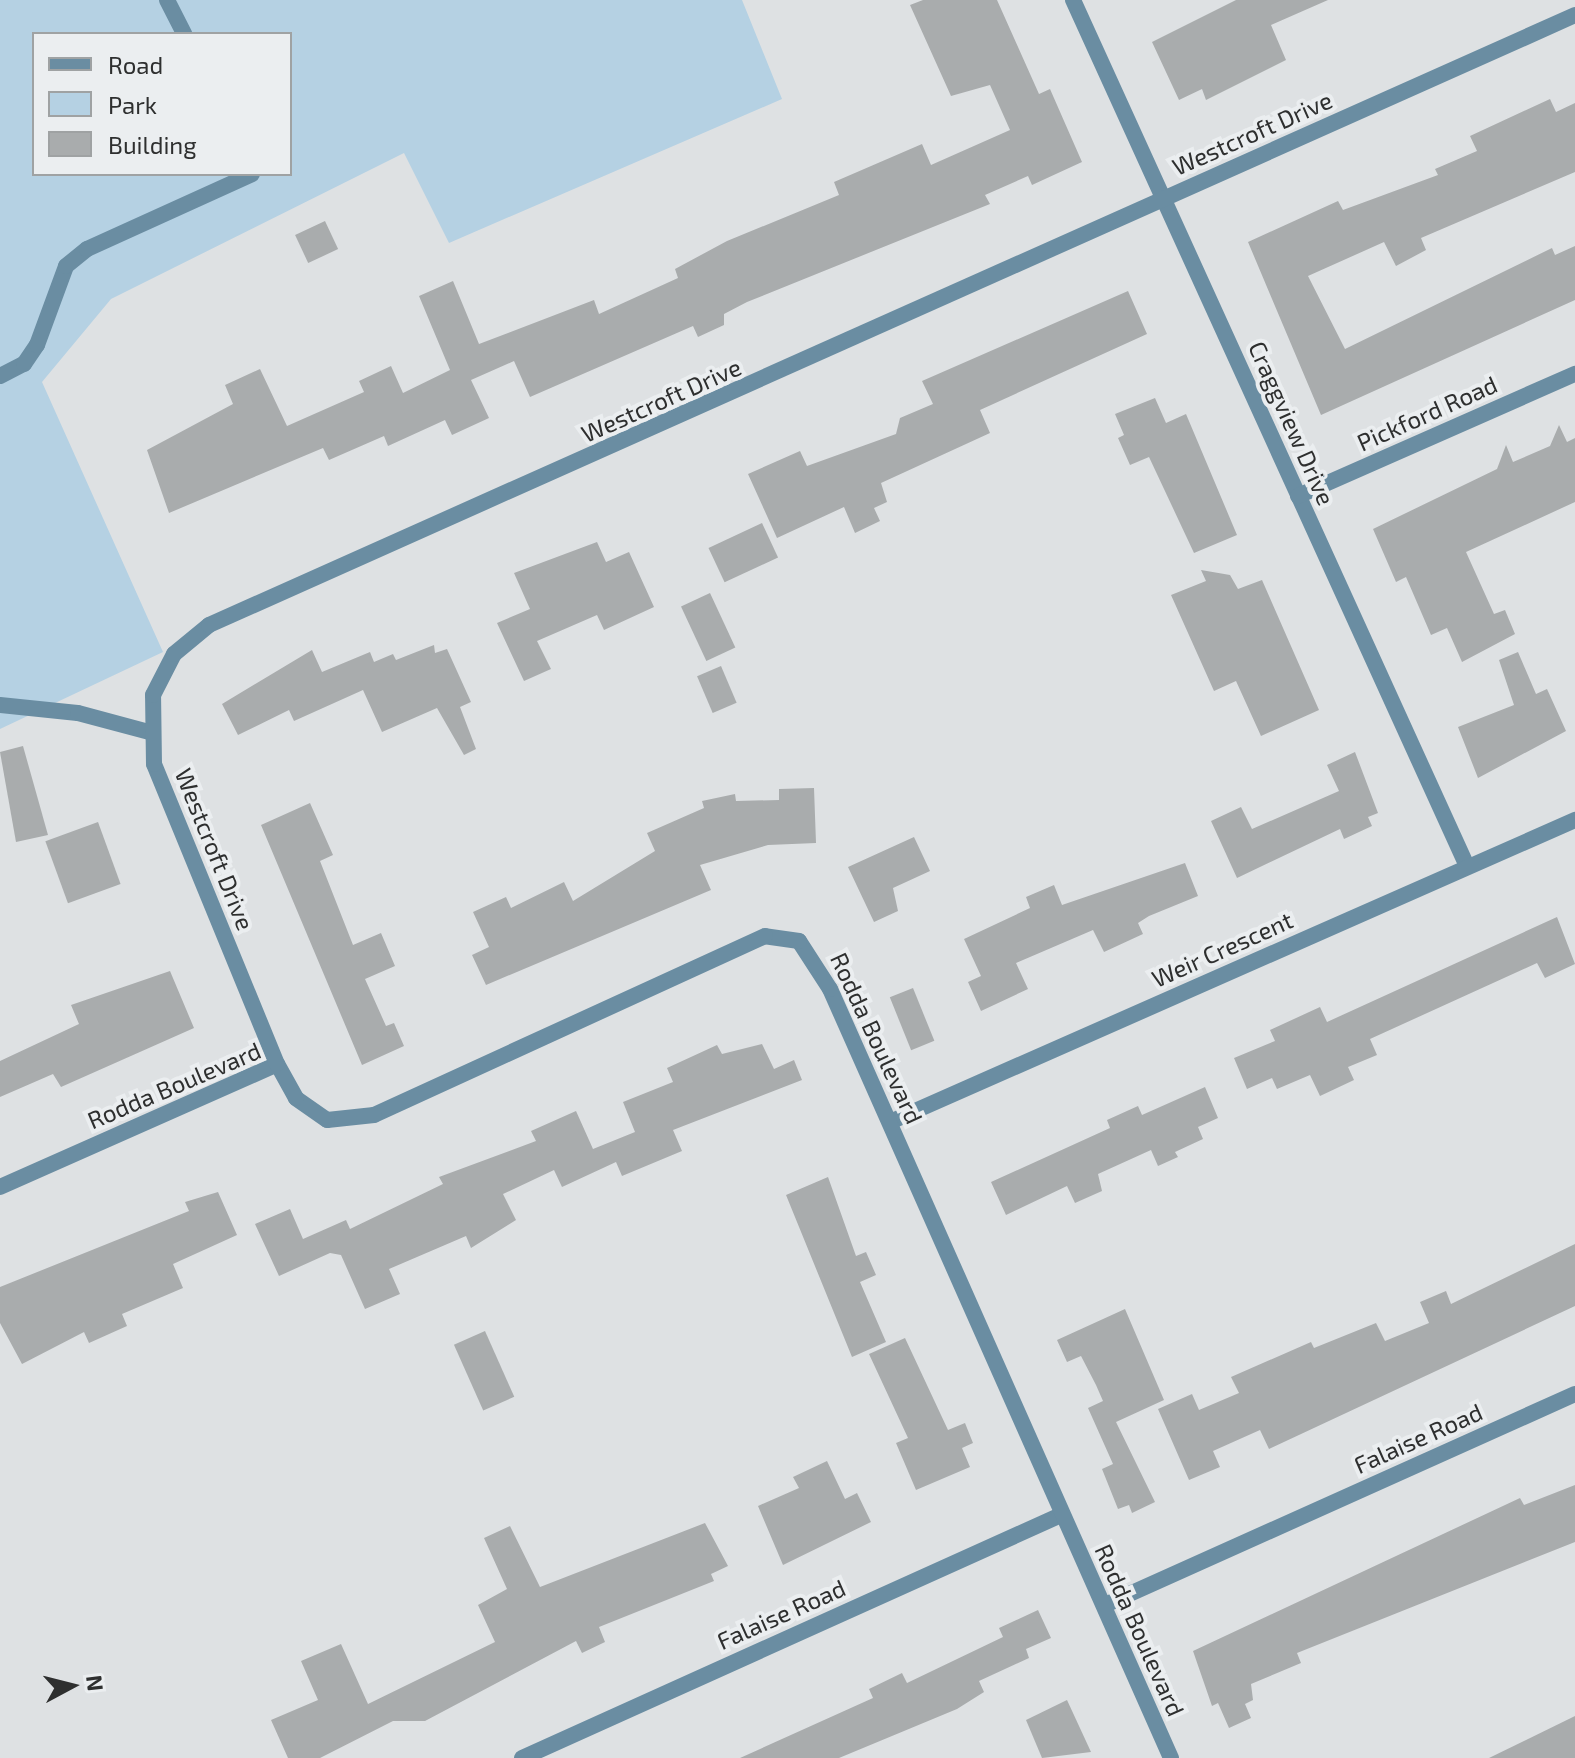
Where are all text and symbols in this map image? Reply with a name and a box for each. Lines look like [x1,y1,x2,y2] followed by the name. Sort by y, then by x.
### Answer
[32,32,292,176] legend
[108,50,163,79] text: Road
[1168,85,1336,181] street label: Westcroft Drive
[108,90,157,119] text: Park
[108,130,197,159] text: Building
[1243,336,1341,510] street label: Craggview Drive
[577,352,745,448] street label: Westcroft Drive
[1352,369,1502,457] street label: Pickford Road
[169,764,261,934] street label: Westcroft Drive
[1147,905,1297,993] street label: Weir Crescent
[825,948,929,1128] street label: Rodda Boulevard
[83,1036,265,1134] street label: Rodda Boulevard
[1349,1397,1487,1479] street label: Falaise Road
[1089,1539,1191,1721] street label: Rodda Boulevard
[712,1573,850,1655] street label: Falaise Road
[32,1646,112,1726] north arrow
[82,1674,110,1693] text: N

